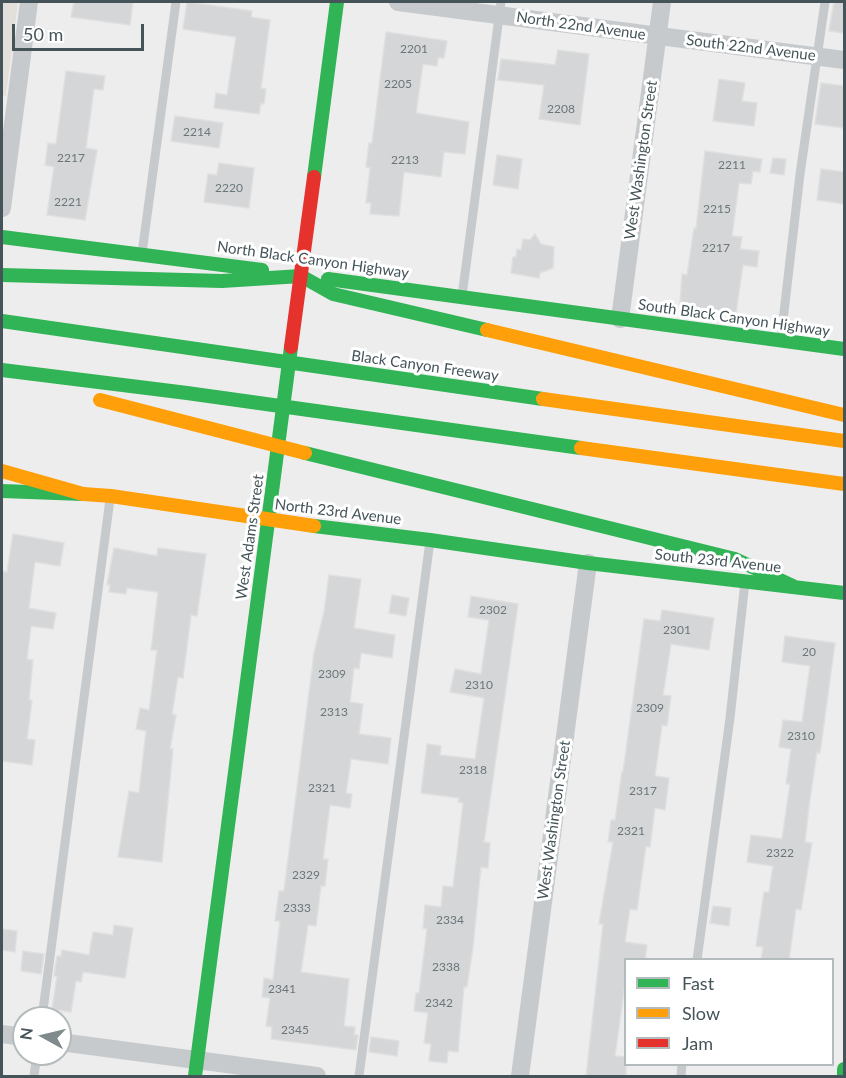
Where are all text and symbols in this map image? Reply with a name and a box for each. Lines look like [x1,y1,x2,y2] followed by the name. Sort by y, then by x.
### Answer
[515,8,647,44] street label: North 22nd Avenue
[15,12,147,50] scale bar
[23,23,63,45] text: 50 m
[685,31,817,65] street label: South 22nd Avenue
[400,42,428,56] house number: 2201
[384,77,412,91] house number: 2205
[621,79,661,241] street label: West Washington Street
[547,102,575,116] house number: 2208
[183,125,211,139] house number: 2214
[57,151,85,165] house number: 2217
[391,153,419,167] house number: 2213
[718,158,746,172] house number: 2211
[215,181,243,195] house number: 2220
[54,195,82,209] house number: 2221
[703,202,731,216] house number: 2215
[216,238,410,282] street label: North Black Canyon Highway
[702,241,730,255] house number: 2217
[637,296,831,340] street label: South Black Canyon Highway
[350,347,500,385] street label: Black Canyon Freeway
[232,473,268,601] street label: West Adams Street
[274,495,402,529] street label: North 23rd Avenue
[654,545,782,577] street label: South 23rd Avenue
[479,603,507,617] house number: 2302
[663,623,691,637] house number: 2301
[802,645,816,659] house number: 20
[318,667,346,681] house number: 2309
[465,678,493,692] house number: 2310
[636,701,664,715] house number: 2309
[320,705,348,719] house number: 2313
[787,729,815,743] house number: 2310
[534,739,574,901] street label: West Washington Street
[459,763,487,777] house number: 2318
[308,781,336,795] house number: 2321
[629,784,657,798] house number: 2317
[617,824,645,838] house number: 2321
[766,846,794,860] house number: 2322
[292,868,320,882] house number: 2329
[283,901,311,915] house number: 2333
[436,913,464,927] house number: 2334
[624,958,834,1066] legend
[432,960,460,974] house number: 2338
[682,972,714,994] text: Fast
[268,982,296,996] house number: 2341
[425,996,453,1010] house number: 2342
[682,1002,720,1024] text: Slow
[12,1006,72,1066] north arrow
[281,1023,309,1037] house number: 2345
[15,1026,36,1041] text: N
[682,1032,713,1054] text: Jam

